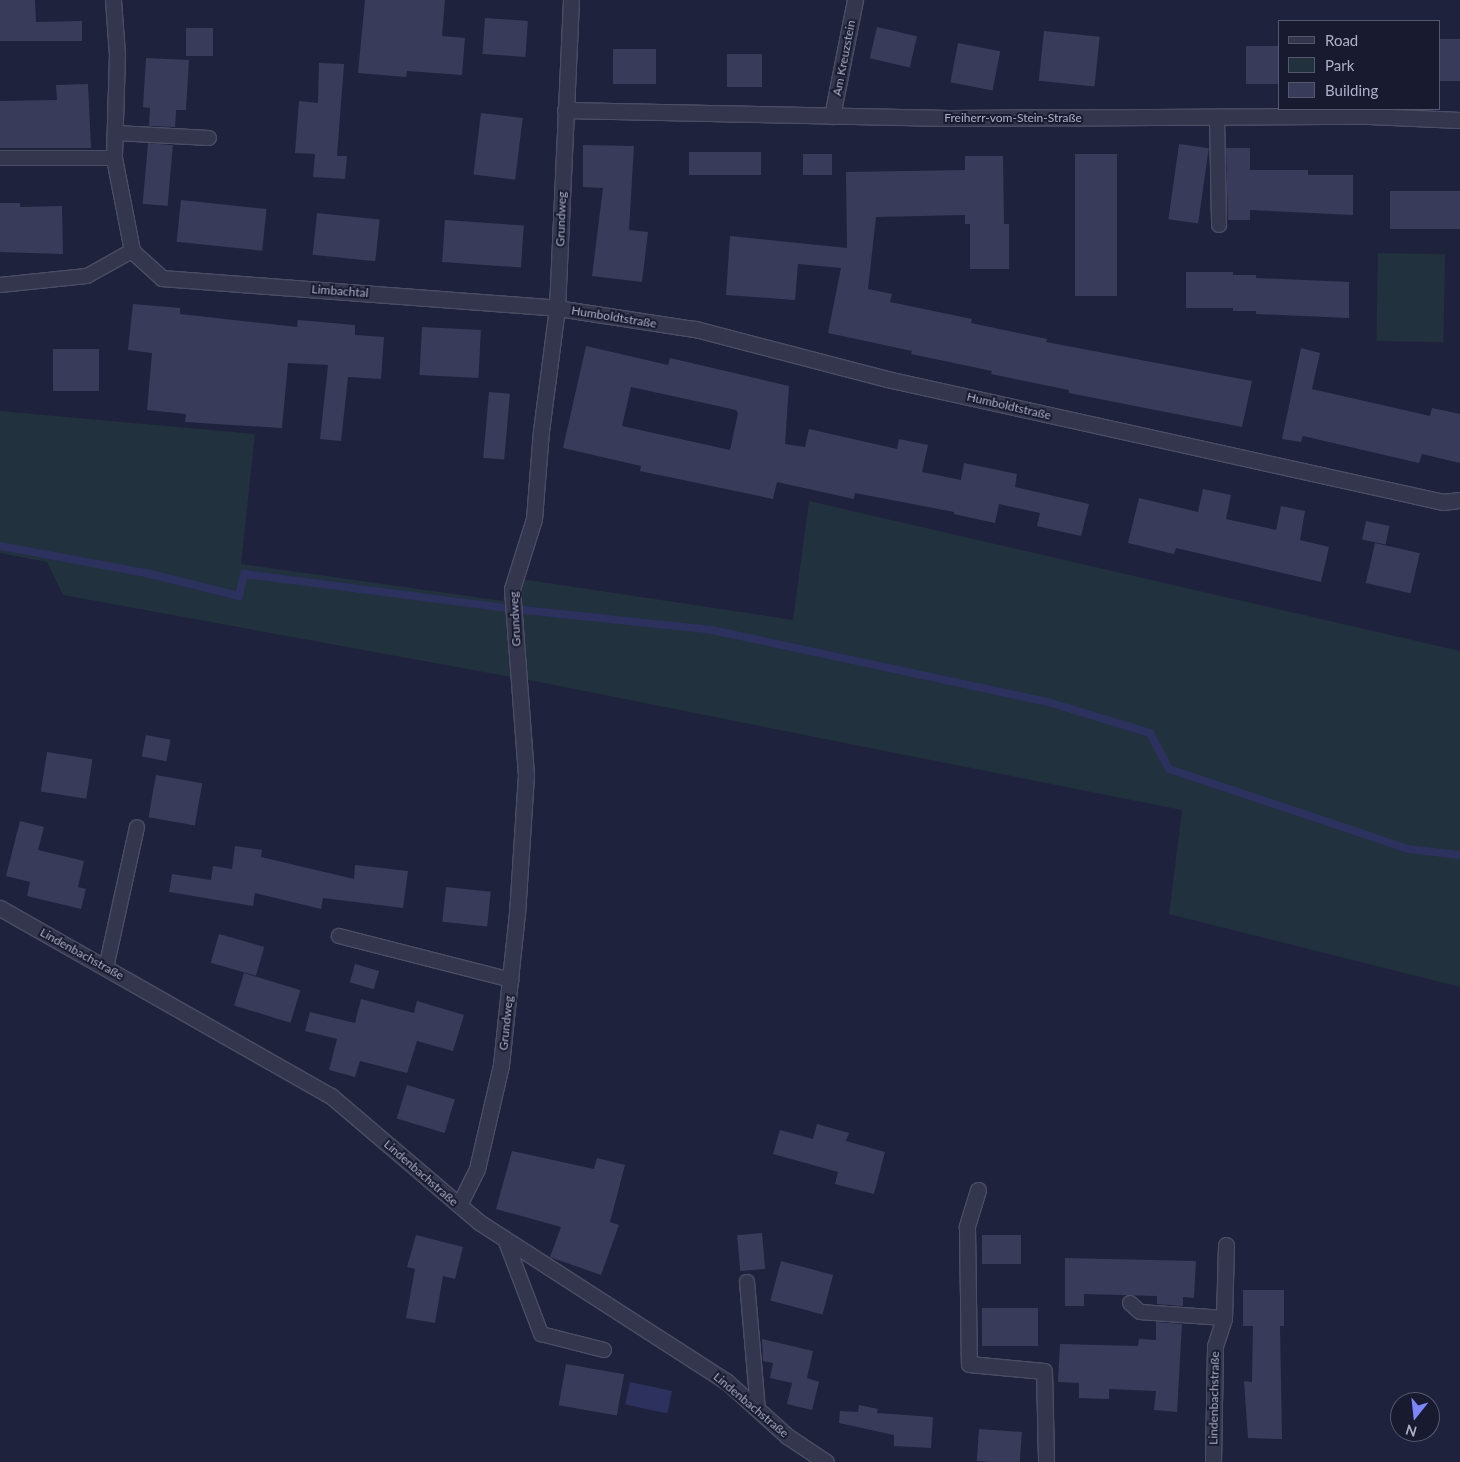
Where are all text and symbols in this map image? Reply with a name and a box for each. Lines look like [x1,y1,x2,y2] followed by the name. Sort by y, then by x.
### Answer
[830,19,858,97] street label: Am Kreuzstein
[1278,20,1440,110] legend
[1325,31,1358,49] text: Road
[1325,56,1354,74] text: Park
[1325,81,1378,99] text: Building
[944,111,1082,125] street label: Freiherr-vom-Stein-Straße
[553,191,569,247] street label: Grundweg
[311,282,369,300] street label: Limbachtal
[570,303,658,331] street label: Humboldtstraße
[965,389,1053,423] street label: Humboldtstraße
[506,591,524,647] street label: Grundweg
[38,925,126,983] street label: Lindenbachstraße
[496,995,516,1051] street label: Grundweg
[381,1137,461,1209] street label: Lindenbachstraße
[1206,1351,1222,1445] street label: Lindenbachstraße
[711,1369,791,1441] street label: Lindenbachstraße
[1390,1392,1440,1442] north arrow
[1403,1421,1419,1441] text: N

